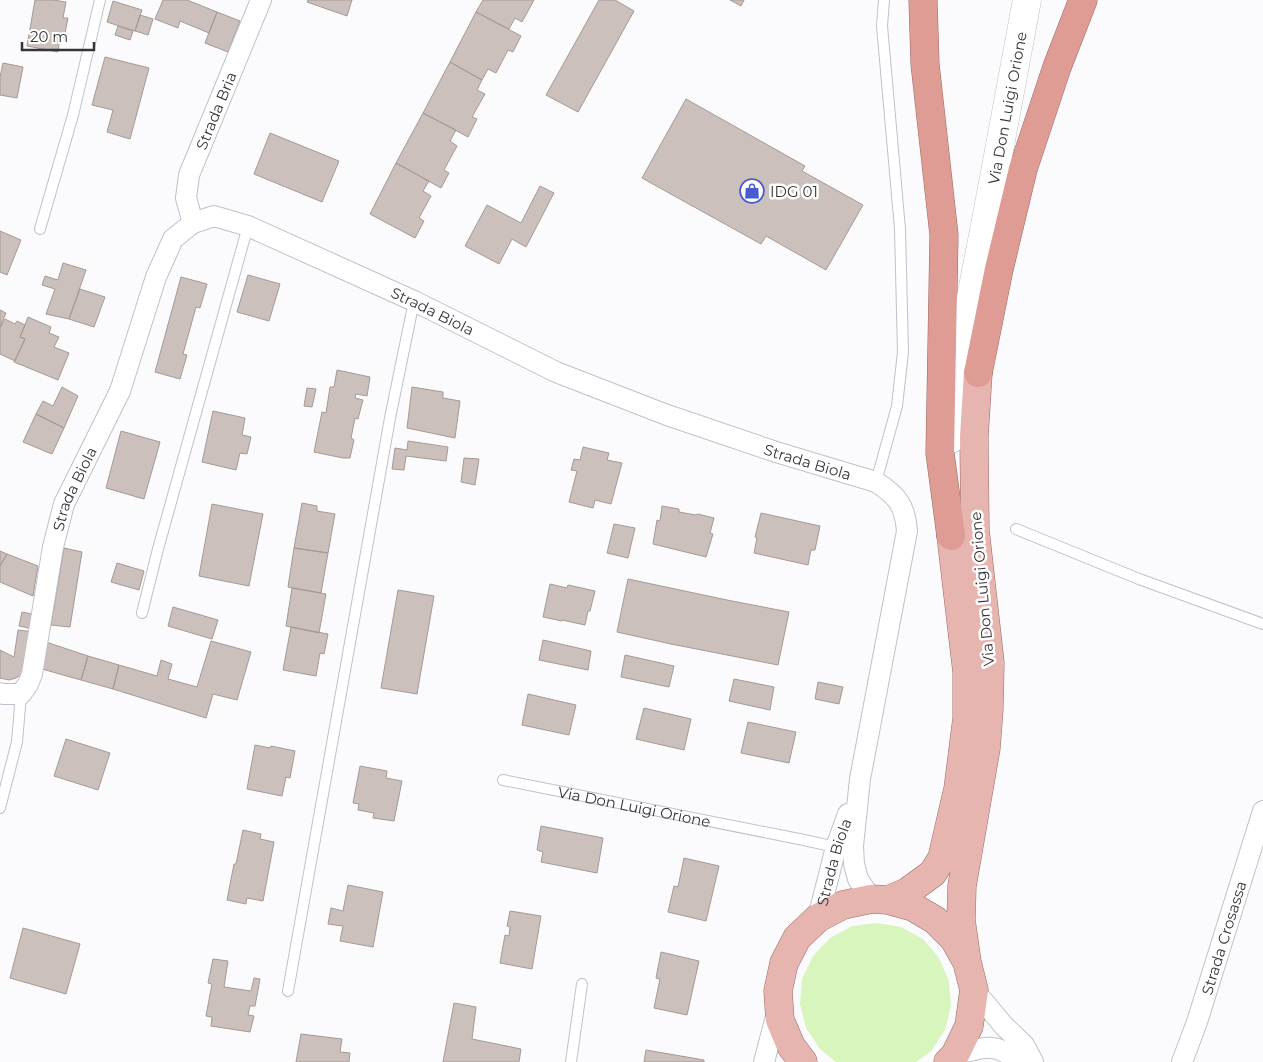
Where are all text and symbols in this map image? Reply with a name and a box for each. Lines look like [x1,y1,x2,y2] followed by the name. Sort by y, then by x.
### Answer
[22,20,95,52] scale bar
[30,27,68,46] text: 20 m
[983,30,1030,186] street label: Via Don Luigi Orione
[191,69,240,152] street label: Strada Bria
[739,178,765,204] shop icon: IDG 01
[770,182,818,201] place label: IDG 01
[388,282,477,339] street label: Strada Biola
[762,439,854,484] street label: Strada Biola
[48,443,100,533] street label: Strada Biola
[966,511,998,667] street label: Via Don Luigi Orione
[556,782,712,831] street label: Via Don Luigi Orione
[812,816,855,908] street label: Strada Biola
[1197,879,1250,997] street label: Strada Crosassa

